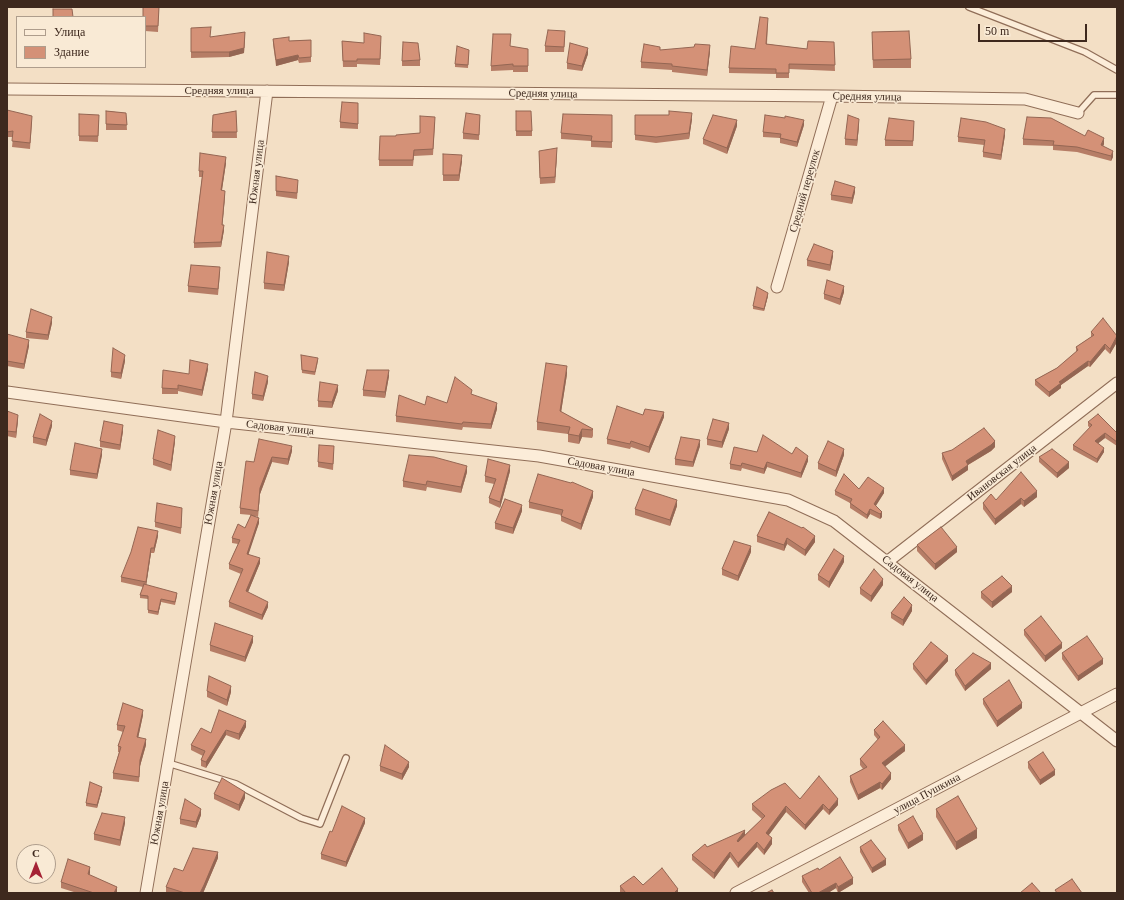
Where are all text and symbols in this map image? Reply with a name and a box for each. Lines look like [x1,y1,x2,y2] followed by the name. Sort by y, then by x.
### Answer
[16,16,146,68] legend
[980,16,1089,42] scale bar
[985,24,1009,38] text: 50 m
[54,25,85,39] text: Улица
[54,45,89,59] text: Здание
[184,84,254,98] street label: Средняя улица
[508,87,578,101] street label: Средняя улица
[832,90,902,104] street label: Средняя улица
[247,139,267,205] street label: Южная улица
[787,148,823,234] street label: Средний переулок
[245,418,315,438] street label: Садовая улица
[965,442,1039,504] street label: Ивановская улица
[566,455,636,479] street label: Садовая улица
[202,460,226,526] street label: Южная улица
[879,553,941,605] street label: Садовая улица
[891,771,963,817] street label: улица Пушкина
[148,780,172,846] street label: Южная улица
[16,844,56,884] north arrow
[32,847,40,859] text: С

